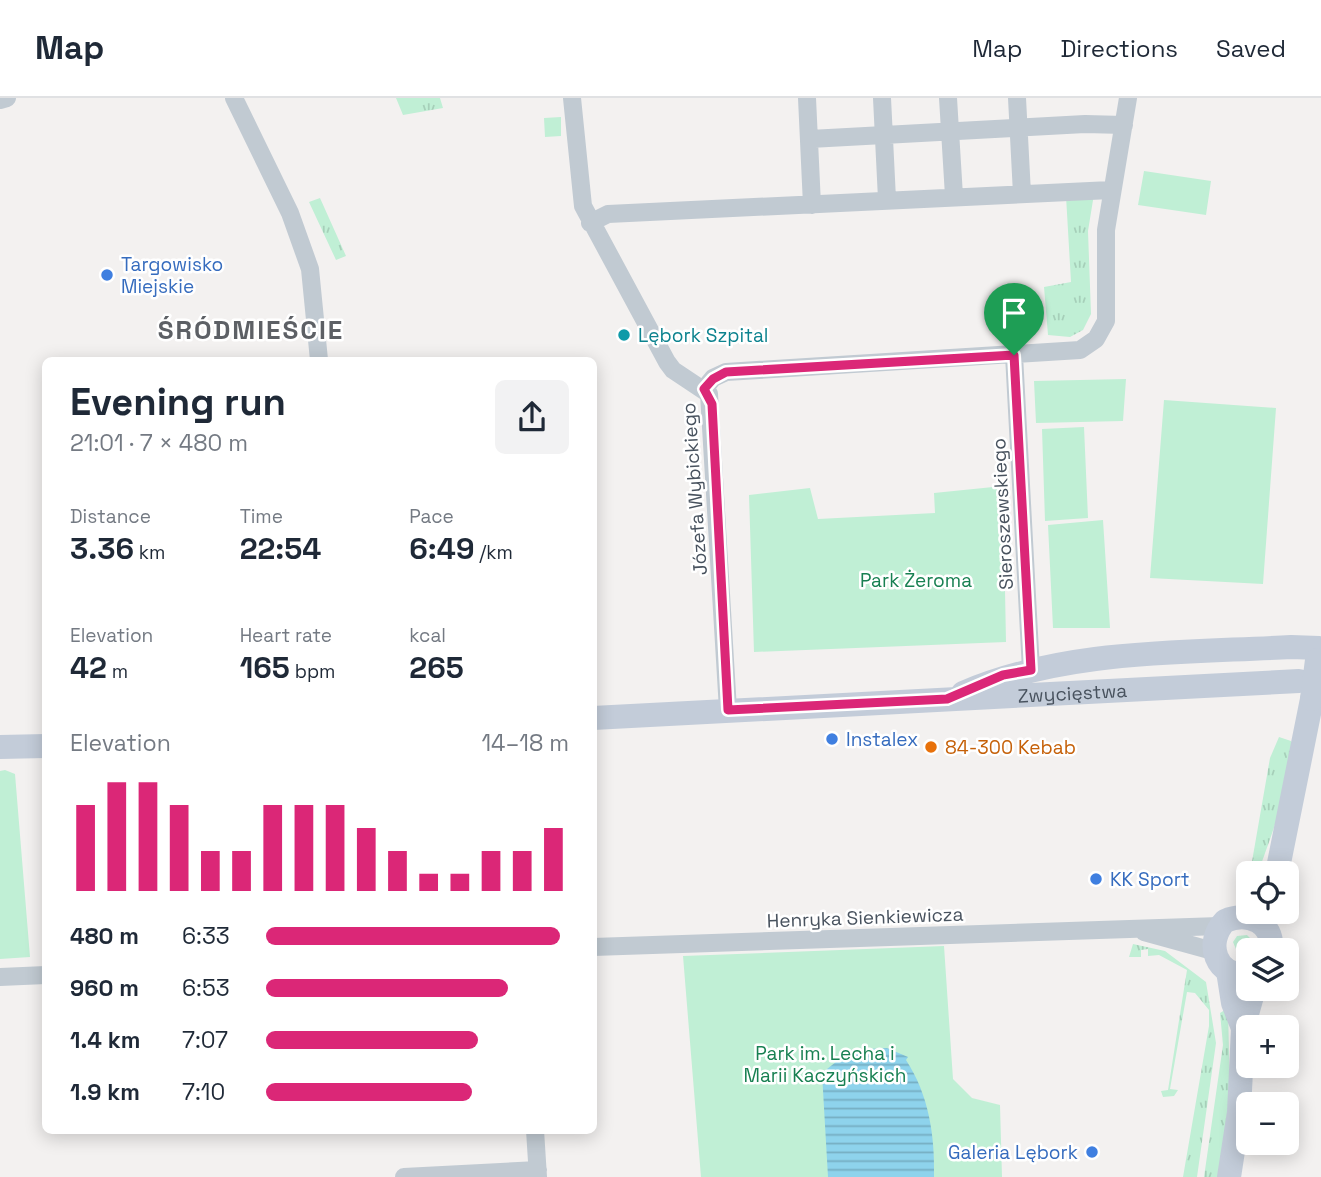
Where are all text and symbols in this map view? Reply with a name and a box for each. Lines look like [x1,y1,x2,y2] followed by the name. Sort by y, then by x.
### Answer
[35,27,104,69] text: Map
[972,33,1022,64] text: Map
[1060,33,1178,64] text: Directions
[1216,33,1286,64] text: Saved
[121,252,223,299] place label: Targowisko Miejskie
[99,267,115,283] marker: Targowisko Miejskie
[984,283,1044,355] pin
[995,294,1033,332] icon: arrive
[158,313,344,347] district label: ŚRÓDMIEŚCIE
[638,323,769,348] place label: Lębork Szpital
[616,327,632,343] marker: Lębork Szpital
[70,378,286,426] text: Evening run
[495,380,569,454] button: share
[676,402,713,576] street label: Józefa Wybickiego
[70,428,248,458] text: 21:01 · 7 × 480 m
[986,437,1019,590] street label: Sieroszewskiego
[70,504,151,529] text: Distance
[240,504,283,529] text: Time
[409,504,454,529] text: Pace
[70,529,134,568] text: 3.36
[240,529,321,568] text: 22:54
[409,529,474,568] text: 6:49
[134,540,165,565] text: km
[474,540,513,565] text: /km
[860,568,972,593] park label: Park Żeroma
[70,623,153,648] text: Elevation
[240,623,332,648] text: Heart rate
[409,623,446,648] text: kcal
[70,648,107,687] text: 42
[240,648,290,687] text: 165
[409,648,464,687] text: 265
[107,659,128,684] text: m
[290,659,335,684] text: bpm
[1017,678,1128,709] street label: Zwycięstwa
[846,727,918,752] place label: Instalex
[70,728,171,758] text: Elevation
[481,728,569,758] text: 14–18 m
[824,731,840,747] marker: Instalex
[945,735,1076,760] place label: 84-300 Kebab
[923,739,939,755] marker: 84-300 Kebab
[1236,861,1299,1155] map controls
[1236,861,1299,924] button: locate
[1110,867,1190,892] place label: KK Sport
[1088,871,1104,887] marker: KK Sport
[766,902,964,933] street label: Henryka Sienkiewicza
[70,921,139,951] text: 480 m
[182,921,230,951] text: 6:33
[1236,938,1299,1001] button: layers
[70,973,139,1003] text: 960 m
[182,973,230,1003] text: 6:53
[1236,1015,1299,1078] button: +
[70,1025,140,1055] text: 1.4 km
[182,1025,228,1055] text: 7:07
[743,1041,907,1088] park label: Park im. Lecha i Marii Kaczyńskich
[70,1077,140,1107] text: 1.9 km
[182,1077,225,1107] text: 7:10
[1236,1092,1299,1155] button: −
[948,1140,1078,1165] place label: Galeria Lębork
[1084,1144,1100,1160] marker: Galeria Lębork

